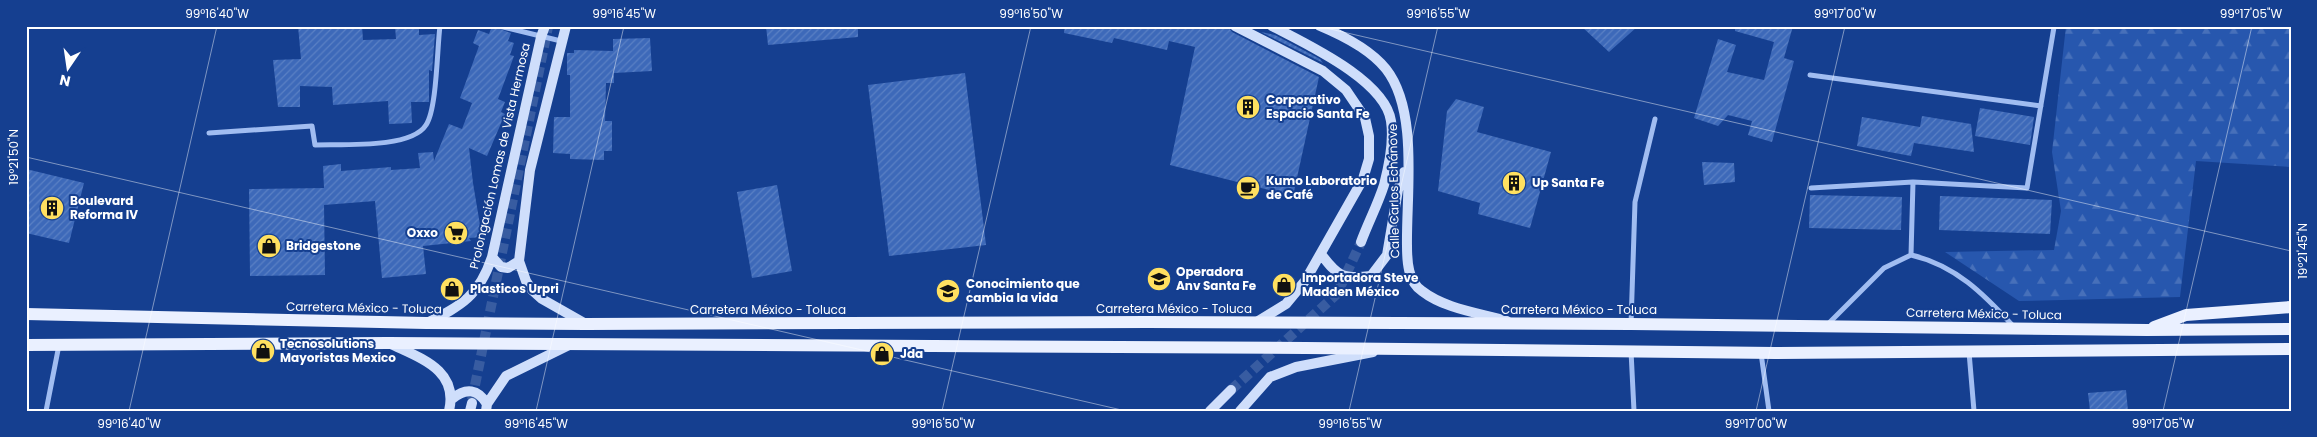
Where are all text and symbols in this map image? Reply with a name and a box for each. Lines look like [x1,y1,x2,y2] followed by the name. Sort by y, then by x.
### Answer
[185,5,249,22] text: 99°16'40"W
[592,5,656,22] text: 99°16'45"W
[999,5,1063,22] text: 99°16'50"W
[1406,5,1470,22] text: 99°16'55"W
[1814,5,1877,22] text: 99°17'00"W
[2220,5,2283,22] text: 99°17'05"W
[465,41,534,271] street label: Prolongación Lomas de Vista Hermosa
[42,42,92,92] north arrow
[58,70,72,92] text: N
[1266,91,1370,122] place label: Corporativo Espacio Santa Fe
[1235,94,1261,120] building icon: Corporativo Espacio Santa Fe
[1384,124,1403,258] street label: Calle Carlos Echánove
[5,129,22,185] text: 19°21'50"N
[1501,170,1527,196] building icon: Up Santa Fe
[1266,172,1377,203] place label: Kumo Laboratorio de Café
[1532,174,1605,191] place label: Up Santa Fe
[1235,175,1261,201] cafe icon: Kumo Laboratorio de Café
[70,192,138,223] place label: Boulevard Reforma IV
[39,195,65,221] building icon: Boulevard Reforma IV
[443,220,469,246] supermarket icon: Oxxo
[2294,223,2311,279] text: 19°21'45"N
[407,224,438,241] place label: Oxxo
[256,233,282,259] shop icon: Bridgestone
[286,237,362,254] place label: Bridgestone
[1176,263,1257,294] place label: Operadora Anv Santa Fe
[1146,266,1172,292] school or university icon: Operadora Anv Santa Fe
[1302,269,1419,300] place label: Importadora Steve Madden México
[1271,272,1297,298] shop icon: Importadora Steve Madden México
[966,275,1080,306] place label: Conocimiento que cambia la vida
[439,276,465,302] shop icon: Plasticos Urpri
[935,278,961,304] school or university icon: Conocimiento que cambia la vida
[470,280,559,297] place label: Plasticos Urpri
[286,298,442,317] street label: Carretera México - Toluca
[1096,300,1252,317] street label: Carretera México - Toluca
[690,301,846,318] street label: Carretera México - Toluca
[1501,301,1657,318] street label: Carretera México - Toluca
[1906,304,2062,323] street label: Carretera México - Toluca
[280,335,396,366] place label: Tecnosolutions Mayoristas Mexico
[250,338,276,364] shop icon: Tecnosolutions Mayoristas Mexico
[869,341,895,367] shop icon: Jda
[900,345,923,362] place label: Jda
[97,415,161,432] text: 99°16'40"W
[504,415,568,432] text: 99°16'45"W
[911,415,975,432] text: 99°16'50"W
[1318,415,1382,432] text: 99°16'55"W
[1725,415,1788,432] text: 99°17'00"W
[2132,415,2195,432] text: 99°17'05"W

